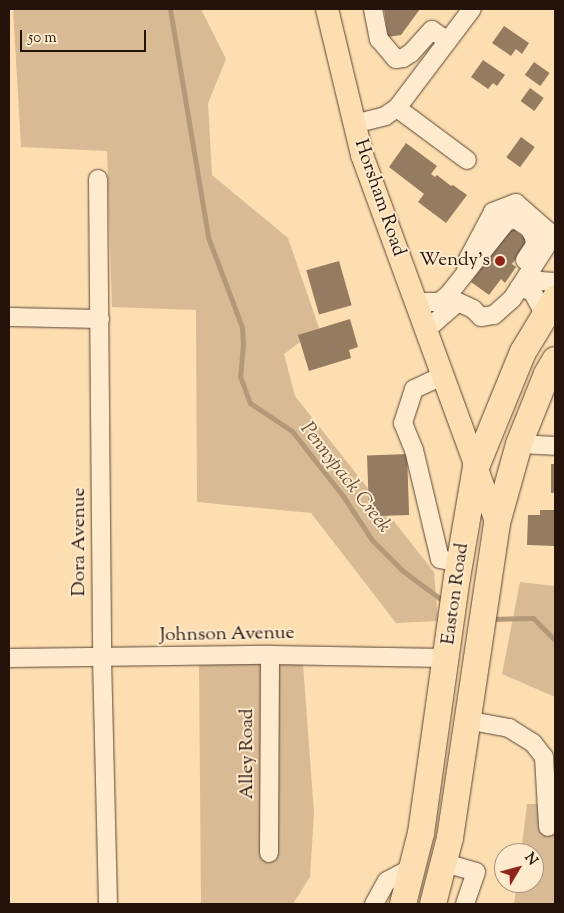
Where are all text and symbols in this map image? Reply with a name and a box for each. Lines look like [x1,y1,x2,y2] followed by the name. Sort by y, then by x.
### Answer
[22,20,149,52] scale bar
[28,28,57,49] text: 50 m
[348,136,410,260] street label: Horsham Road
[419,250,490,272] place label: Wendy's
[494,255,506,267] marker: Wendy's
[294,418,396,538] water label: Pennypack Creek
[69,488,91,596] street label: Dora Avenue
[438,542,474,646] street label: Easton Road
[159,622,295,648] street label: Johnson Avenue
[237,709,259,799] street label: Alley Road
[494,843,544,893] north arrow
[519,849,542,870] text: N

